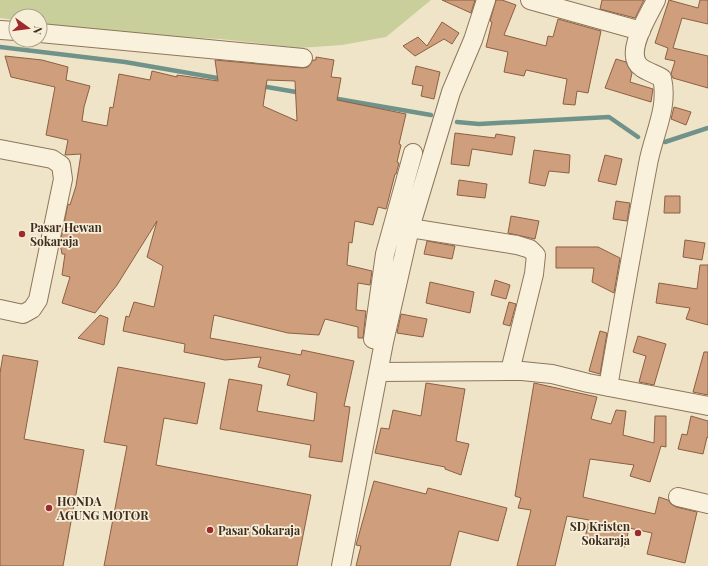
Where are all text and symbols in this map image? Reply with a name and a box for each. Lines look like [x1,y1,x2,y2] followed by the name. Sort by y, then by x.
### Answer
[8,8,48,48] north arrow
[30,25,46,36] text: N
[30,219,102,249] place label: Pasar Hewan Sokaraja
[17,229,27,239] marker: Pasar Hewan Sokaraja
[56,493,149,523] place label: HONDA AGUNG MOTOR
[44,503,54,513] marker: HONDA AGUNG MOTOR
[570,518,631,548] place label: SD Kristen Sokaraja
[218,522,301,538] place label: Pasar Sokaraja
[205,525,215,535] marker: Pasar Sokaraja
[633,528,643,538] marker: SD Kristen Sokaraja

